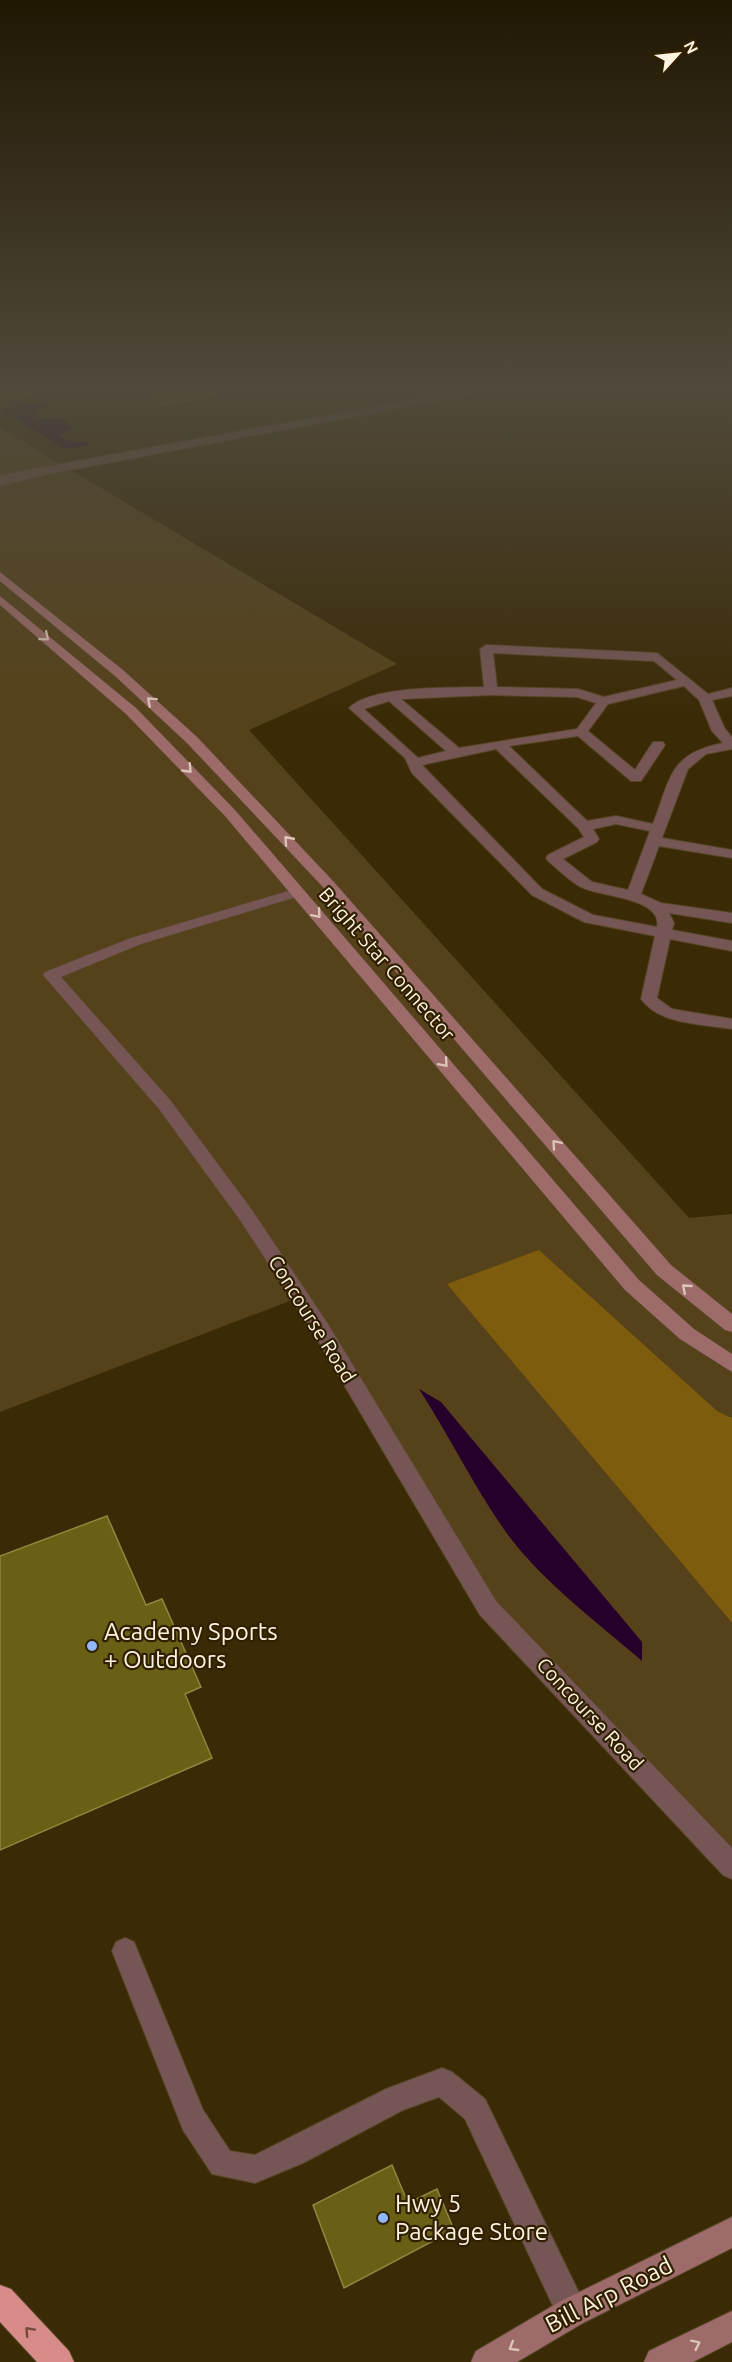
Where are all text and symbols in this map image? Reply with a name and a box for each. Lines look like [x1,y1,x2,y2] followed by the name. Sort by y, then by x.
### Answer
[648,24,708,84] north arrow
[681,38,702,57] text: N
[38,629,49,640] one-way arrow
[147,697,158,708] one-way arrow
[181,762,192,772] one-way arrow
[284,837,295,848] one-way arrow
[315,882,460,1045] street label: Bright Star Connector
[310,907,321,918] one-way arrow
[437,1056,448,1067] one-way arrow
[552,1140,563,1151] one-way arrow
[264,1251,361,1387] street label: Concourse Road
[682,1285,693,1296] one-way arrow
[104,1618,278,1673] place label: Academy Sports + Outdoors
[85,1639,99,1653] marker: Academy Sports + Outdoors
[532,1653,648,1775] street label: Concourse Road
[395,2190,548,2245] place label: Hwy 5 Package Store
[376,2211,390,2225] marker: Hwy 5 Package Store
[541,2251,677,2338] street label: Bill Arp Road
[25,2328,36,2338] one-way arrow
[509,2339,519,2351] one-way arrow
[689,2339,700,2351] one-way arrow

